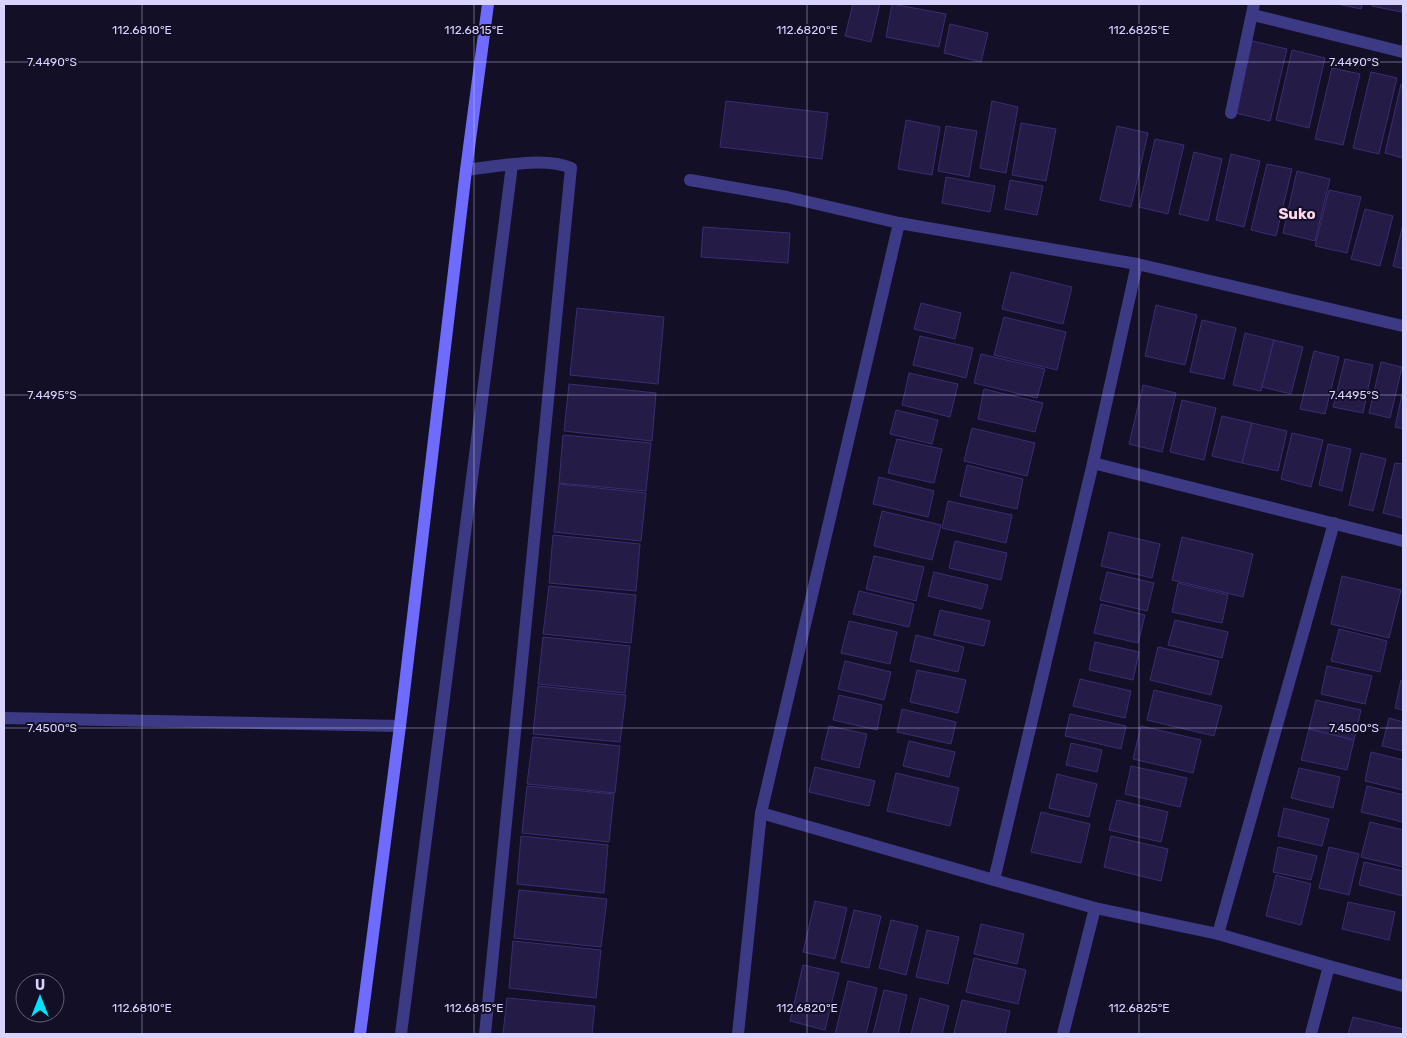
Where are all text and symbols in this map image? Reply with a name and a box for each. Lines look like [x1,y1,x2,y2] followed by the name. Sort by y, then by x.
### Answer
[112,23,172,37] text: 112.6810°E
[444,23,504,37] text: 112.6815°E
[776,23,838,37] text: 112.6820°E
[1108,23,1170,37] text: 112.6825°E
[27,55,77,69] text: 7.4490°S
[1329,55,1379,69] text: 7.4490°S
[1278,205,1316,223] district label: Suko
[27,388,77,402] text: 7.4495°S
[1329,388,1379,402] text: 7.4495°S
[27,721,77,735] text: 7.4500°S
[1329,721,1379,735] text: 7.4500°S
[15,973,65,1023] north arrow
[35,977,45,994] text: U
[112,1001,172,1015] text: 112.6810°E
[444,1001,504,1015] text: 112.6815°E
[776,1001,838,1015] text: 112.6820°E
[1108,1001,1170,1015] text: 112.6825°E

